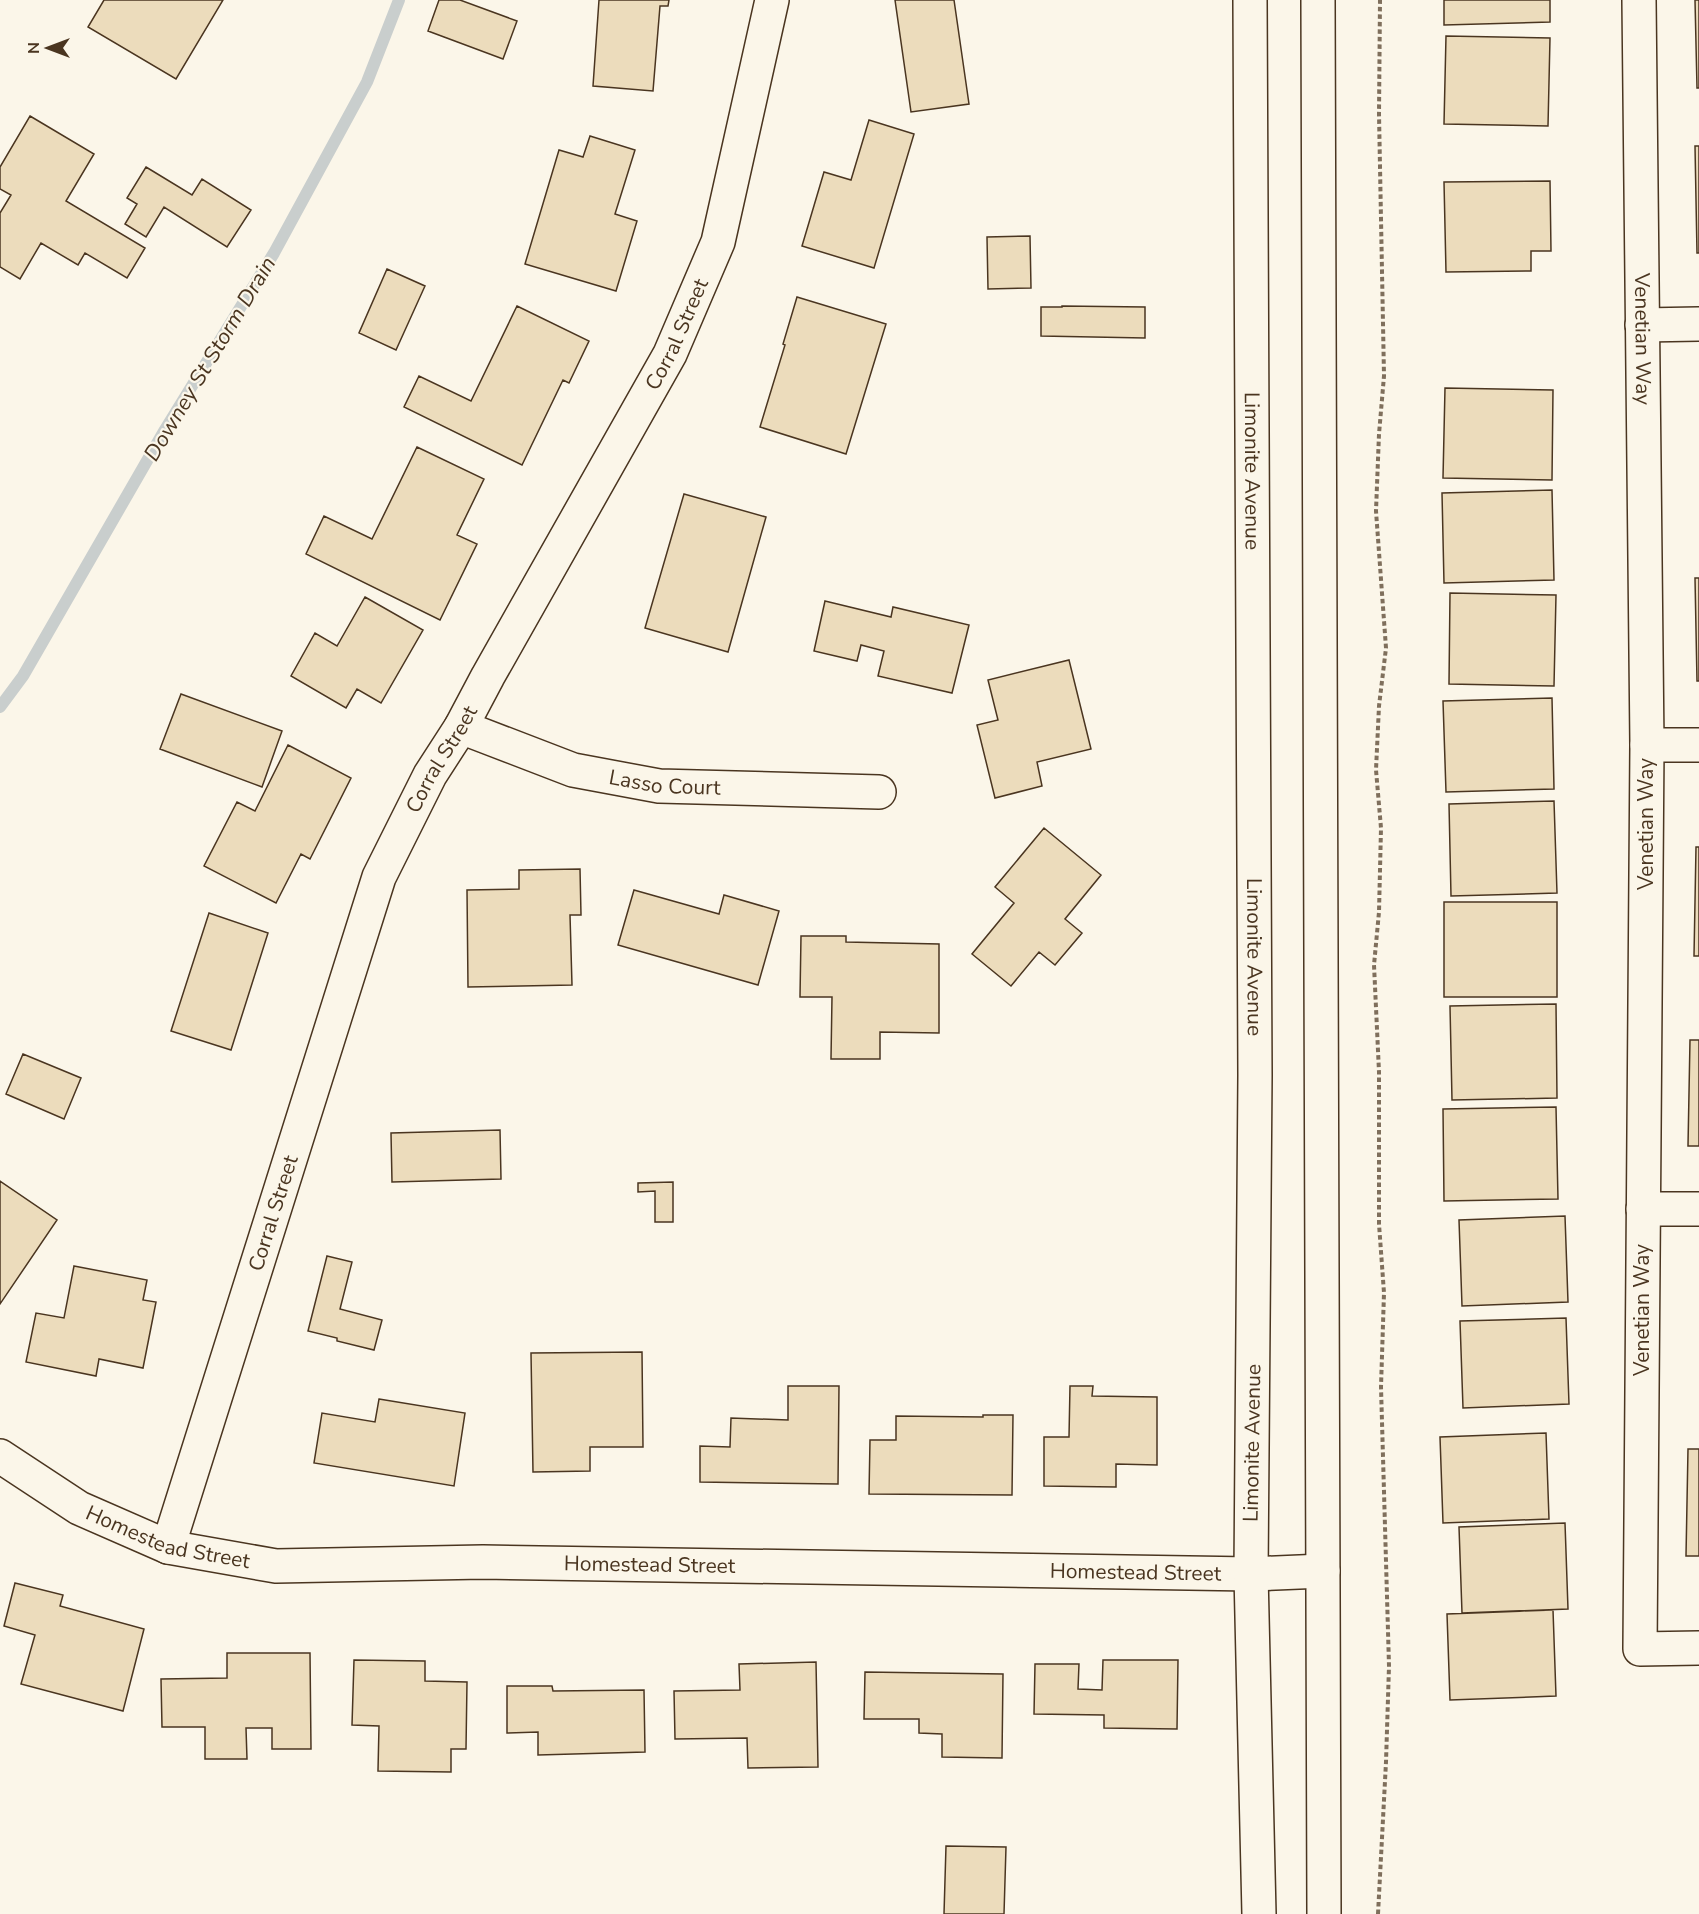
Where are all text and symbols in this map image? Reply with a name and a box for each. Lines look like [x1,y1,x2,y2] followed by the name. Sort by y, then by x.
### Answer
[18,18,78,78] north arrow
[23,42,45,54] text: N
[137,251,283,467] water label: Downey St Storm Drain
[1628,272,1657,405] street label: Venetian Way
[638,274,715,395] street label: Corral Street
[1238,392,1267,550] street label: Limonite Avenue
[399,700,484,818] street label: Corral Street
[1632,758,1660,891] street label: Venetian Way
[607,763,722,802] street label: Lasso Court
[1240,878,1269,1036] street label: Limonite Avenue
[242,1151,305,1275] street label: Corral Street
[1628,1244,1656,1377] street label: Venetian Way
[1237,1364,1267,1522] street label: Limonite Avenue
[81,1499,253,1575] street label: Homestead Street
[564,1549,736,1580] street label: Homestead Street
[1050,1557,1222,1588] street label: Homestead Street

